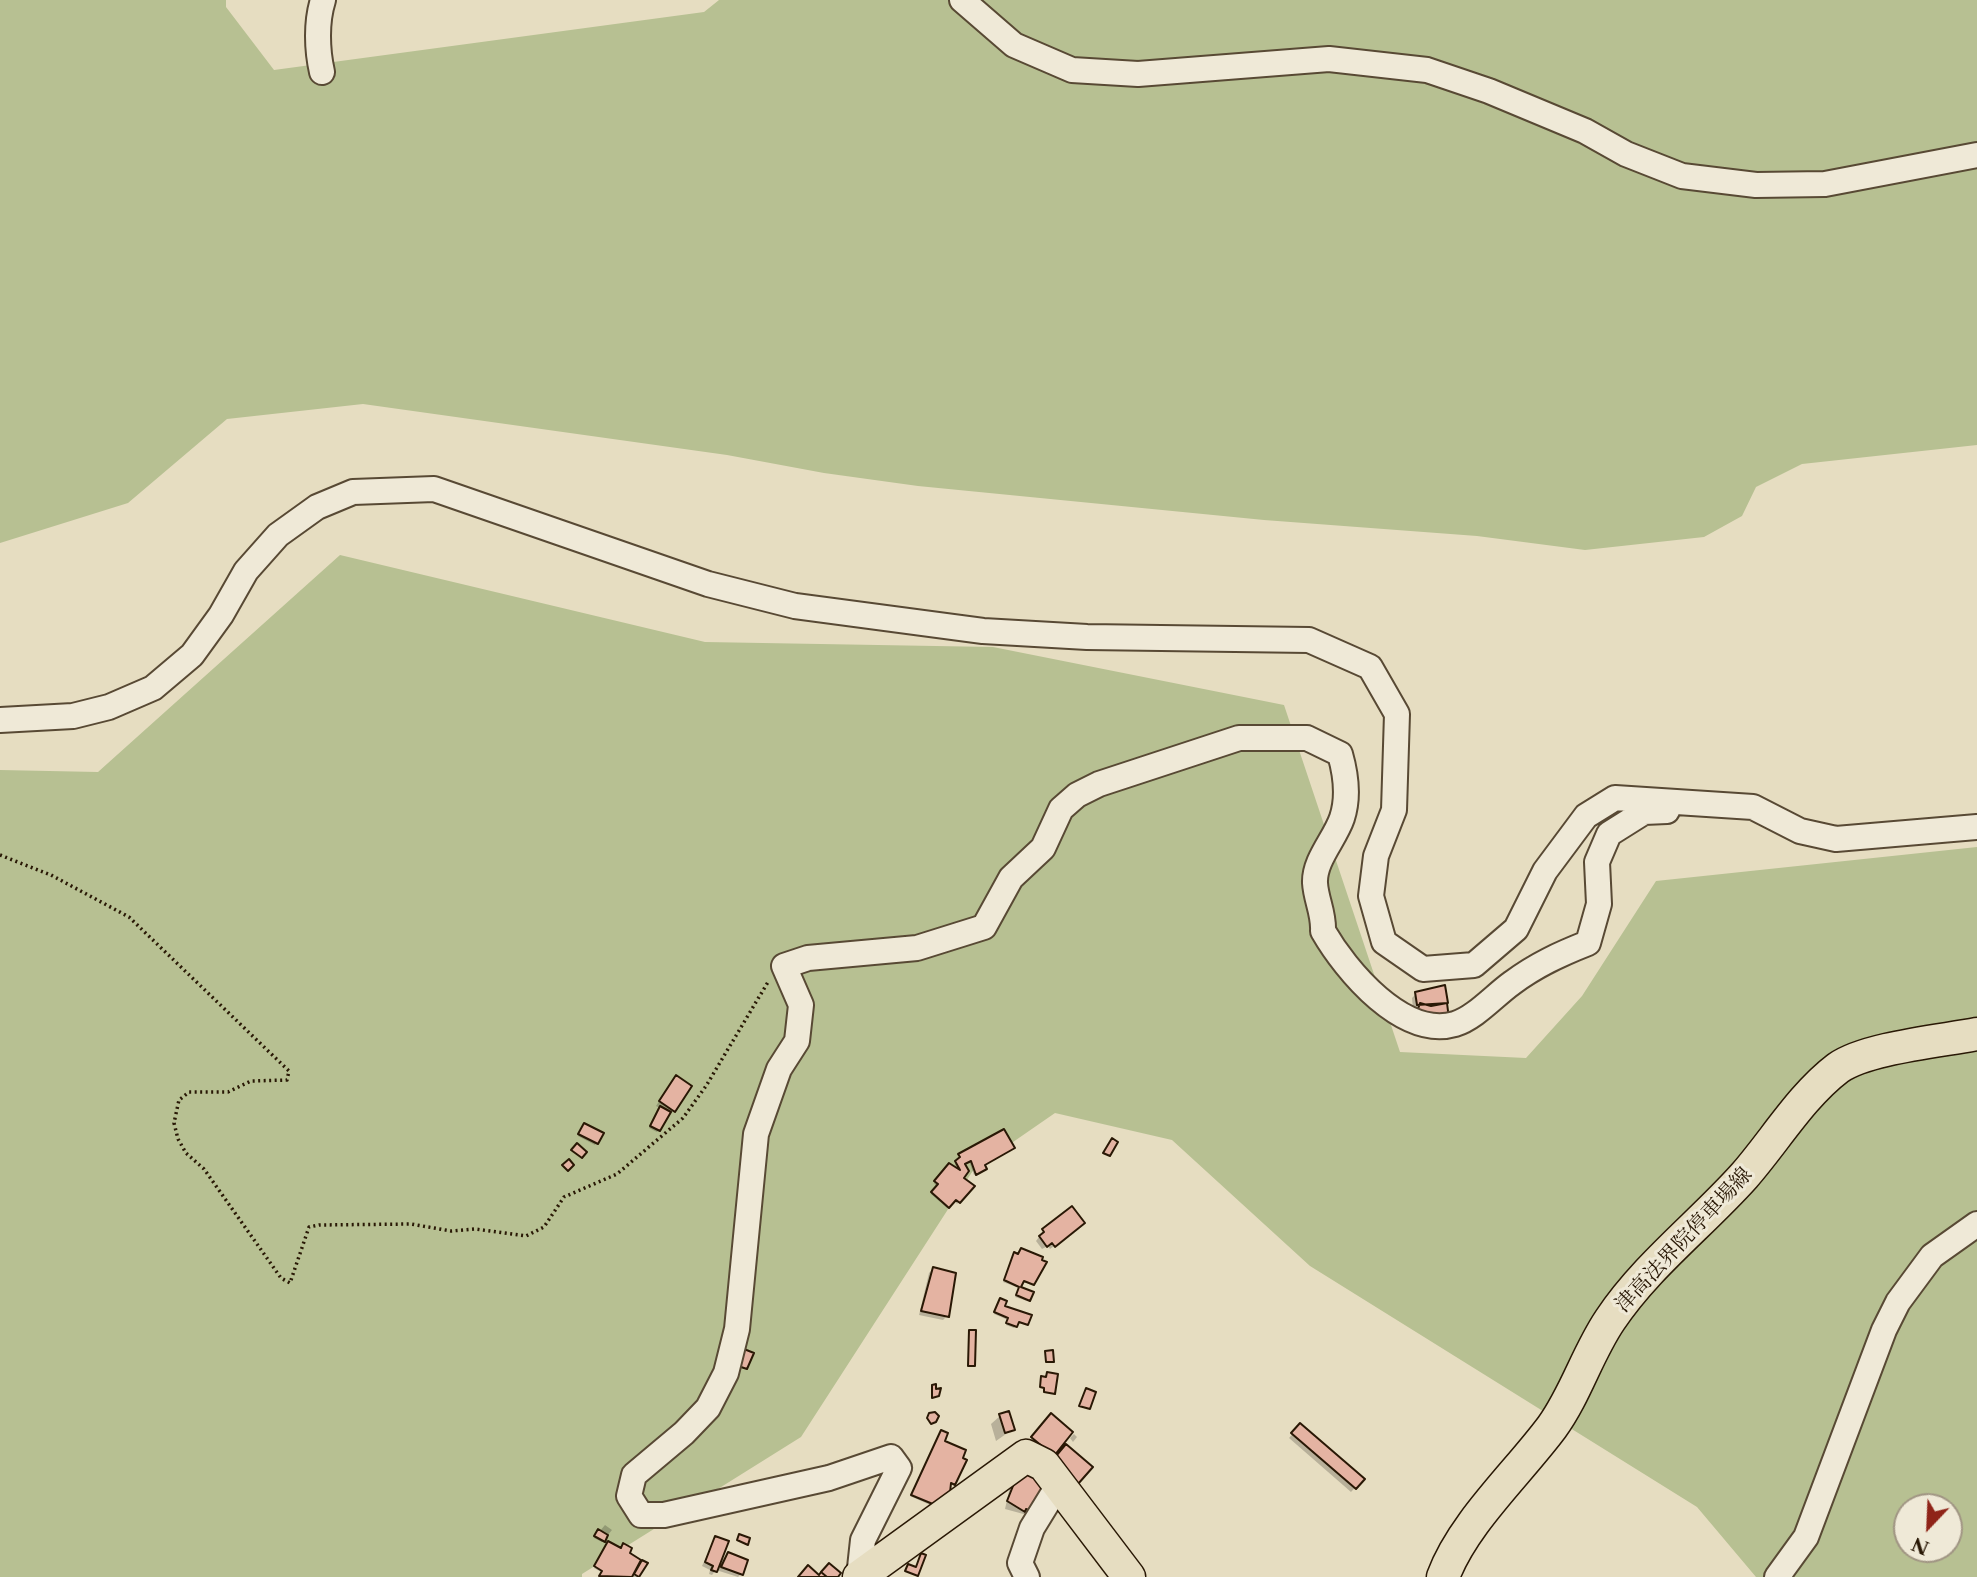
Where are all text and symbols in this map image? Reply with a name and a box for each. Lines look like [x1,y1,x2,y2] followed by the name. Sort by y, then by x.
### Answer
[1610,1162,1758,1318] street label: 津高法界院停車場線
[1893,1493,1963,1563] north arrow
[1908,1532,1932,1560] text: N

